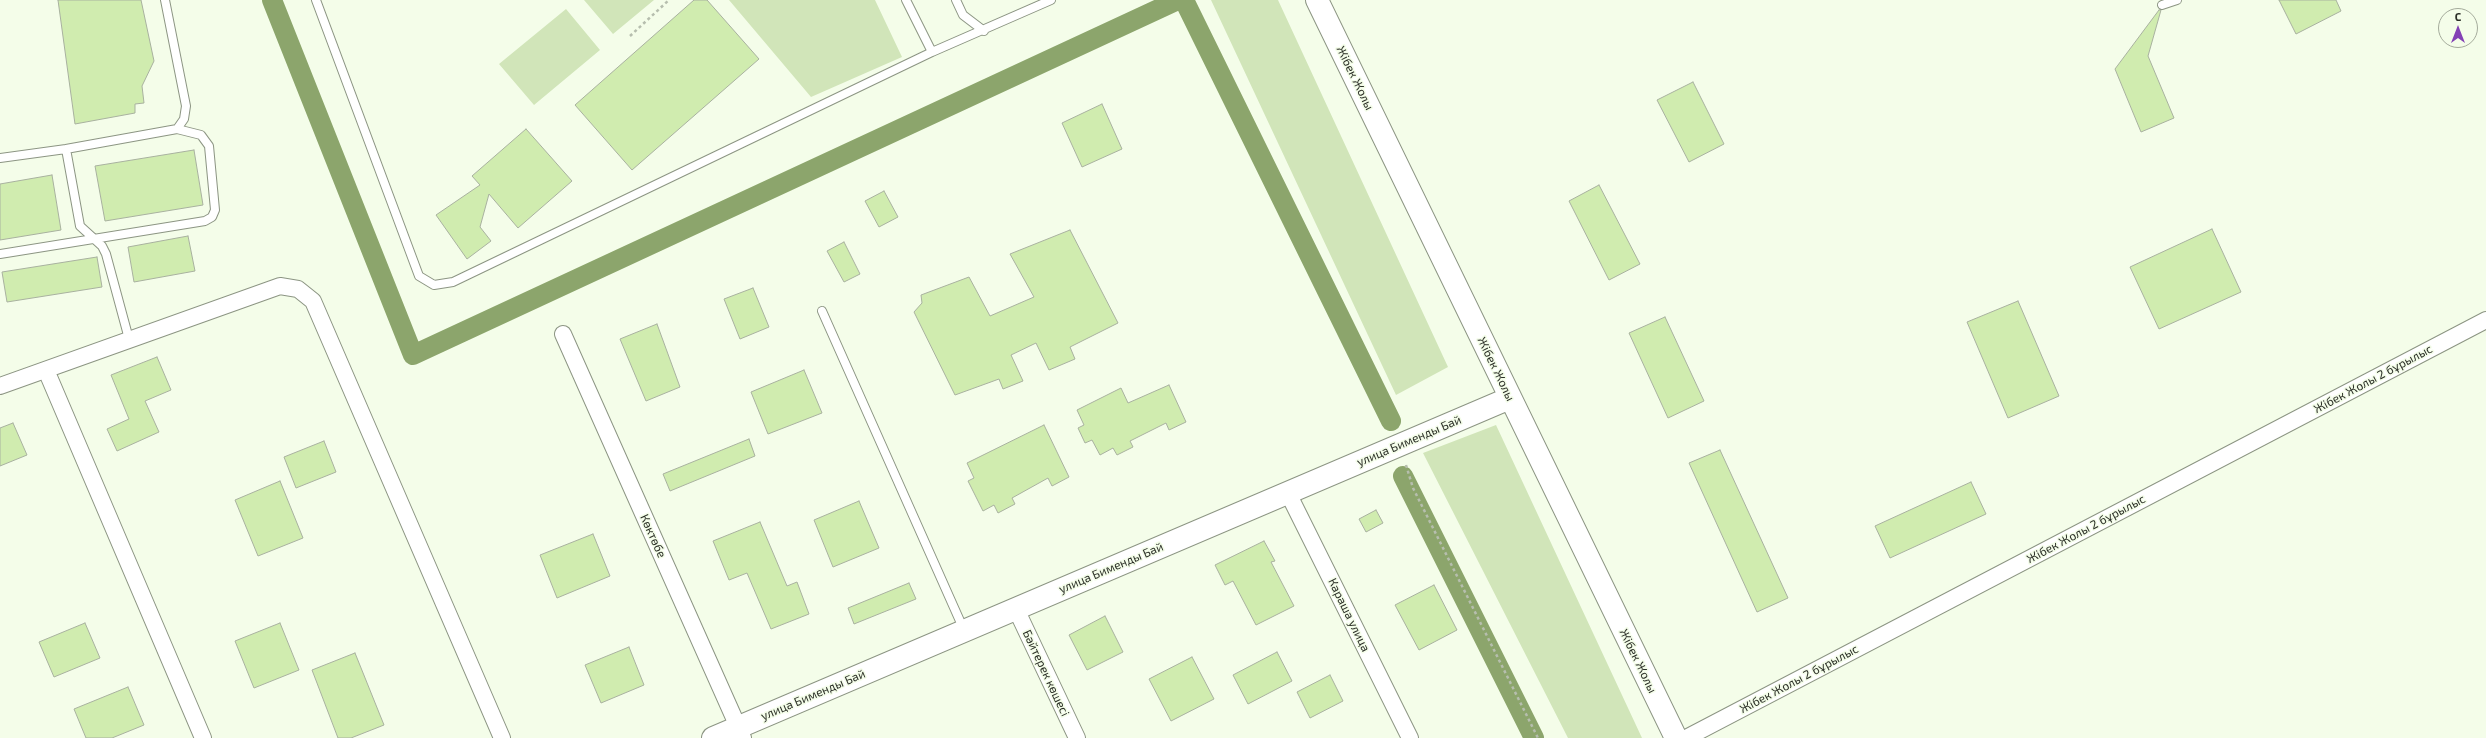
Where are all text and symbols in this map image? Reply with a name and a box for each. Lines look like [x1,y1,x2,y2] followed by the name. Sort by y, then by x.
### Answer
[2438,8,2478,48] north arrow
[2455,10,2461,23] text: С
[1333,44,1377,112] street label: Жібек Жолы
[1474,335,1518,403] street label: Жібек Жолы
[2311,342,2435,416] street label: Жібек Жолы 2 бұрылыс
[1355,412,1463,470] street label: улица Бименды Бай
[2024,492,2148,566] street label: Жібек Жолы 2 бұрылыс
[637,512,669,560] street label: Көктөбе
[1057,539,1165,597] street label: улица Бименды Бай
[1325,576,1373,654] street label: Караша улица
[1020,627,1072,719] street label: Бәйтерек көшесі
[1616,627,1660,695] street label: Жібек Жолы
[1737,642,1861,716] street label: Жібек Жолы 2 бұрылыс
[759,666,867,724] street label: улица Бименды Бай

